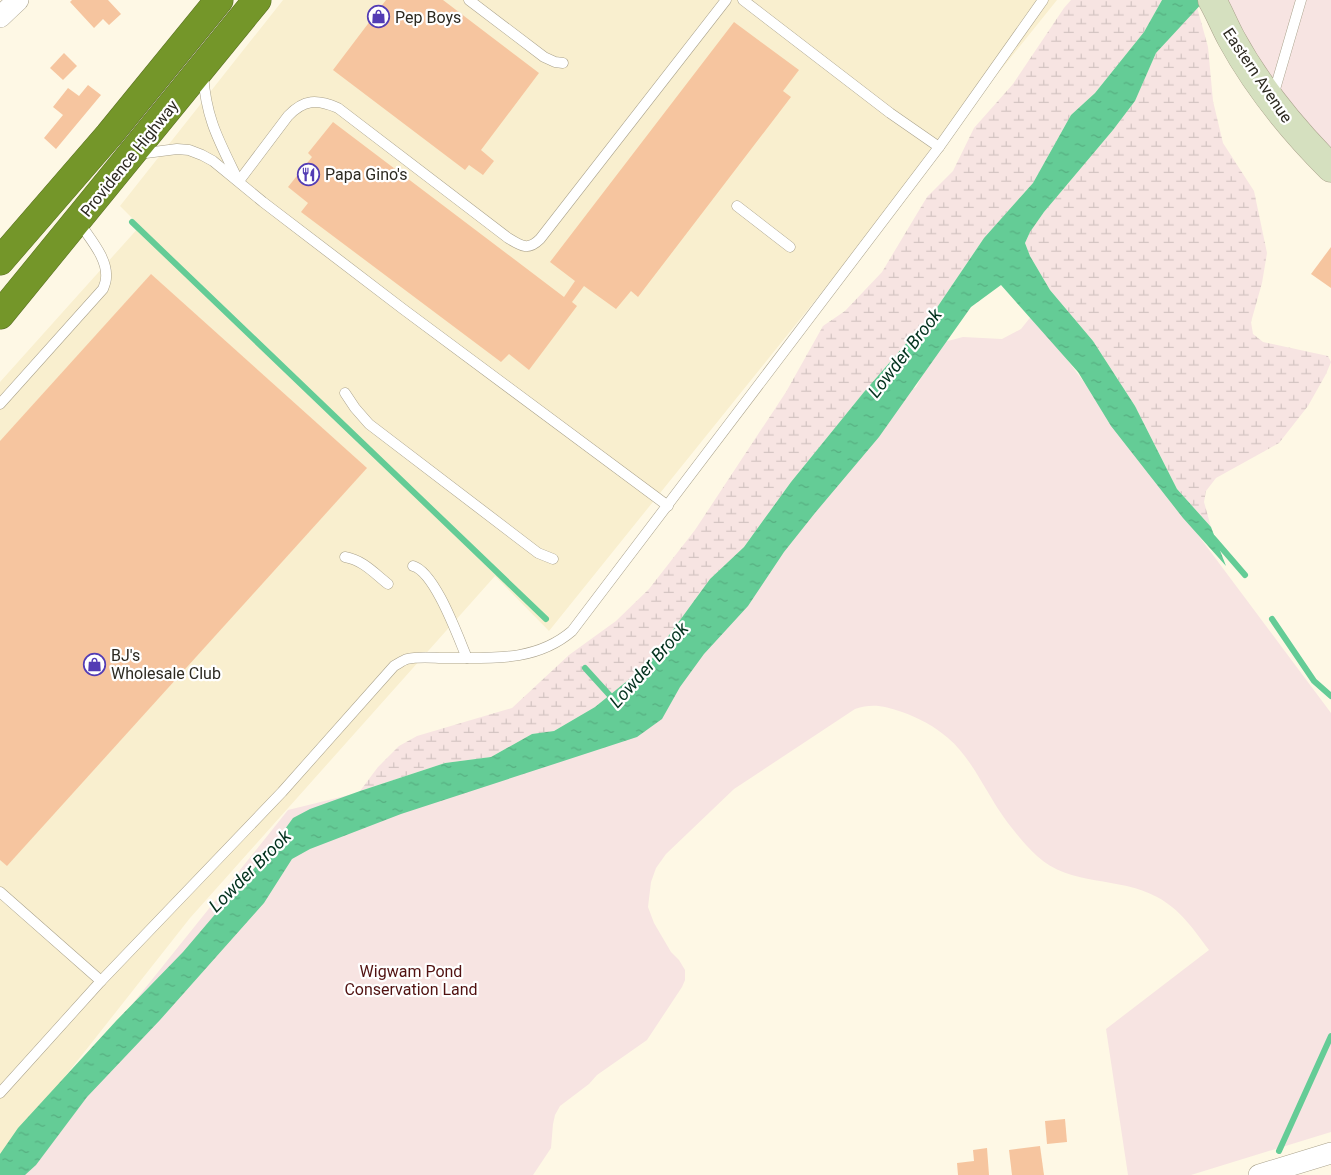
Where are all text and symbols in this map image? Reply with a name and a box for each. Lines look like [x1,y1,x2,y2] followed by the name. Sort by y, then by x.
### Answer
[367,5,391,29] shop icon: Pep Boys
[395,8,461,27] place label: Pep Boys
[1219,24,1296,126] street label: Eastern Avenue
[77,96,182,220] street label: Providence Highway
[297,162,321,186] restaurant icon: Papa Gino's
[325,165,407,184] place label: Papa Gino's
[863,303,947,401] water label: Lowder Brook
[605,617,693,712] water label: Lowder Brook
[111,646,221,683] place label: BJ's Wholesale Club
[83,652,107,676] shop icon: BJ's Wholesale Club
[204,824,296,916] water label: Lowder Brook
[344,962,478,999] park label: Wigwam Pond Conservation Land

